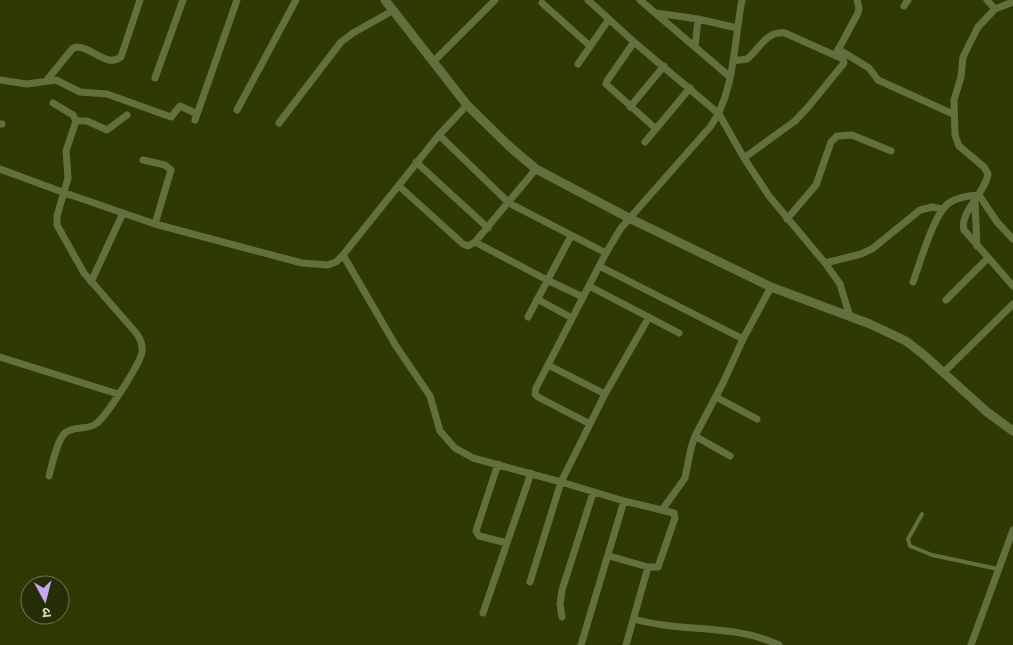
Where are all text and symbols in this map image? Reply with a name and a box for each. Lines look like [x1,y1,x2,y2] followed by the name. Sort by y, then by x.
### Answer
[20,575,70,625] north arrow
[41,604,52,620] text: उ

